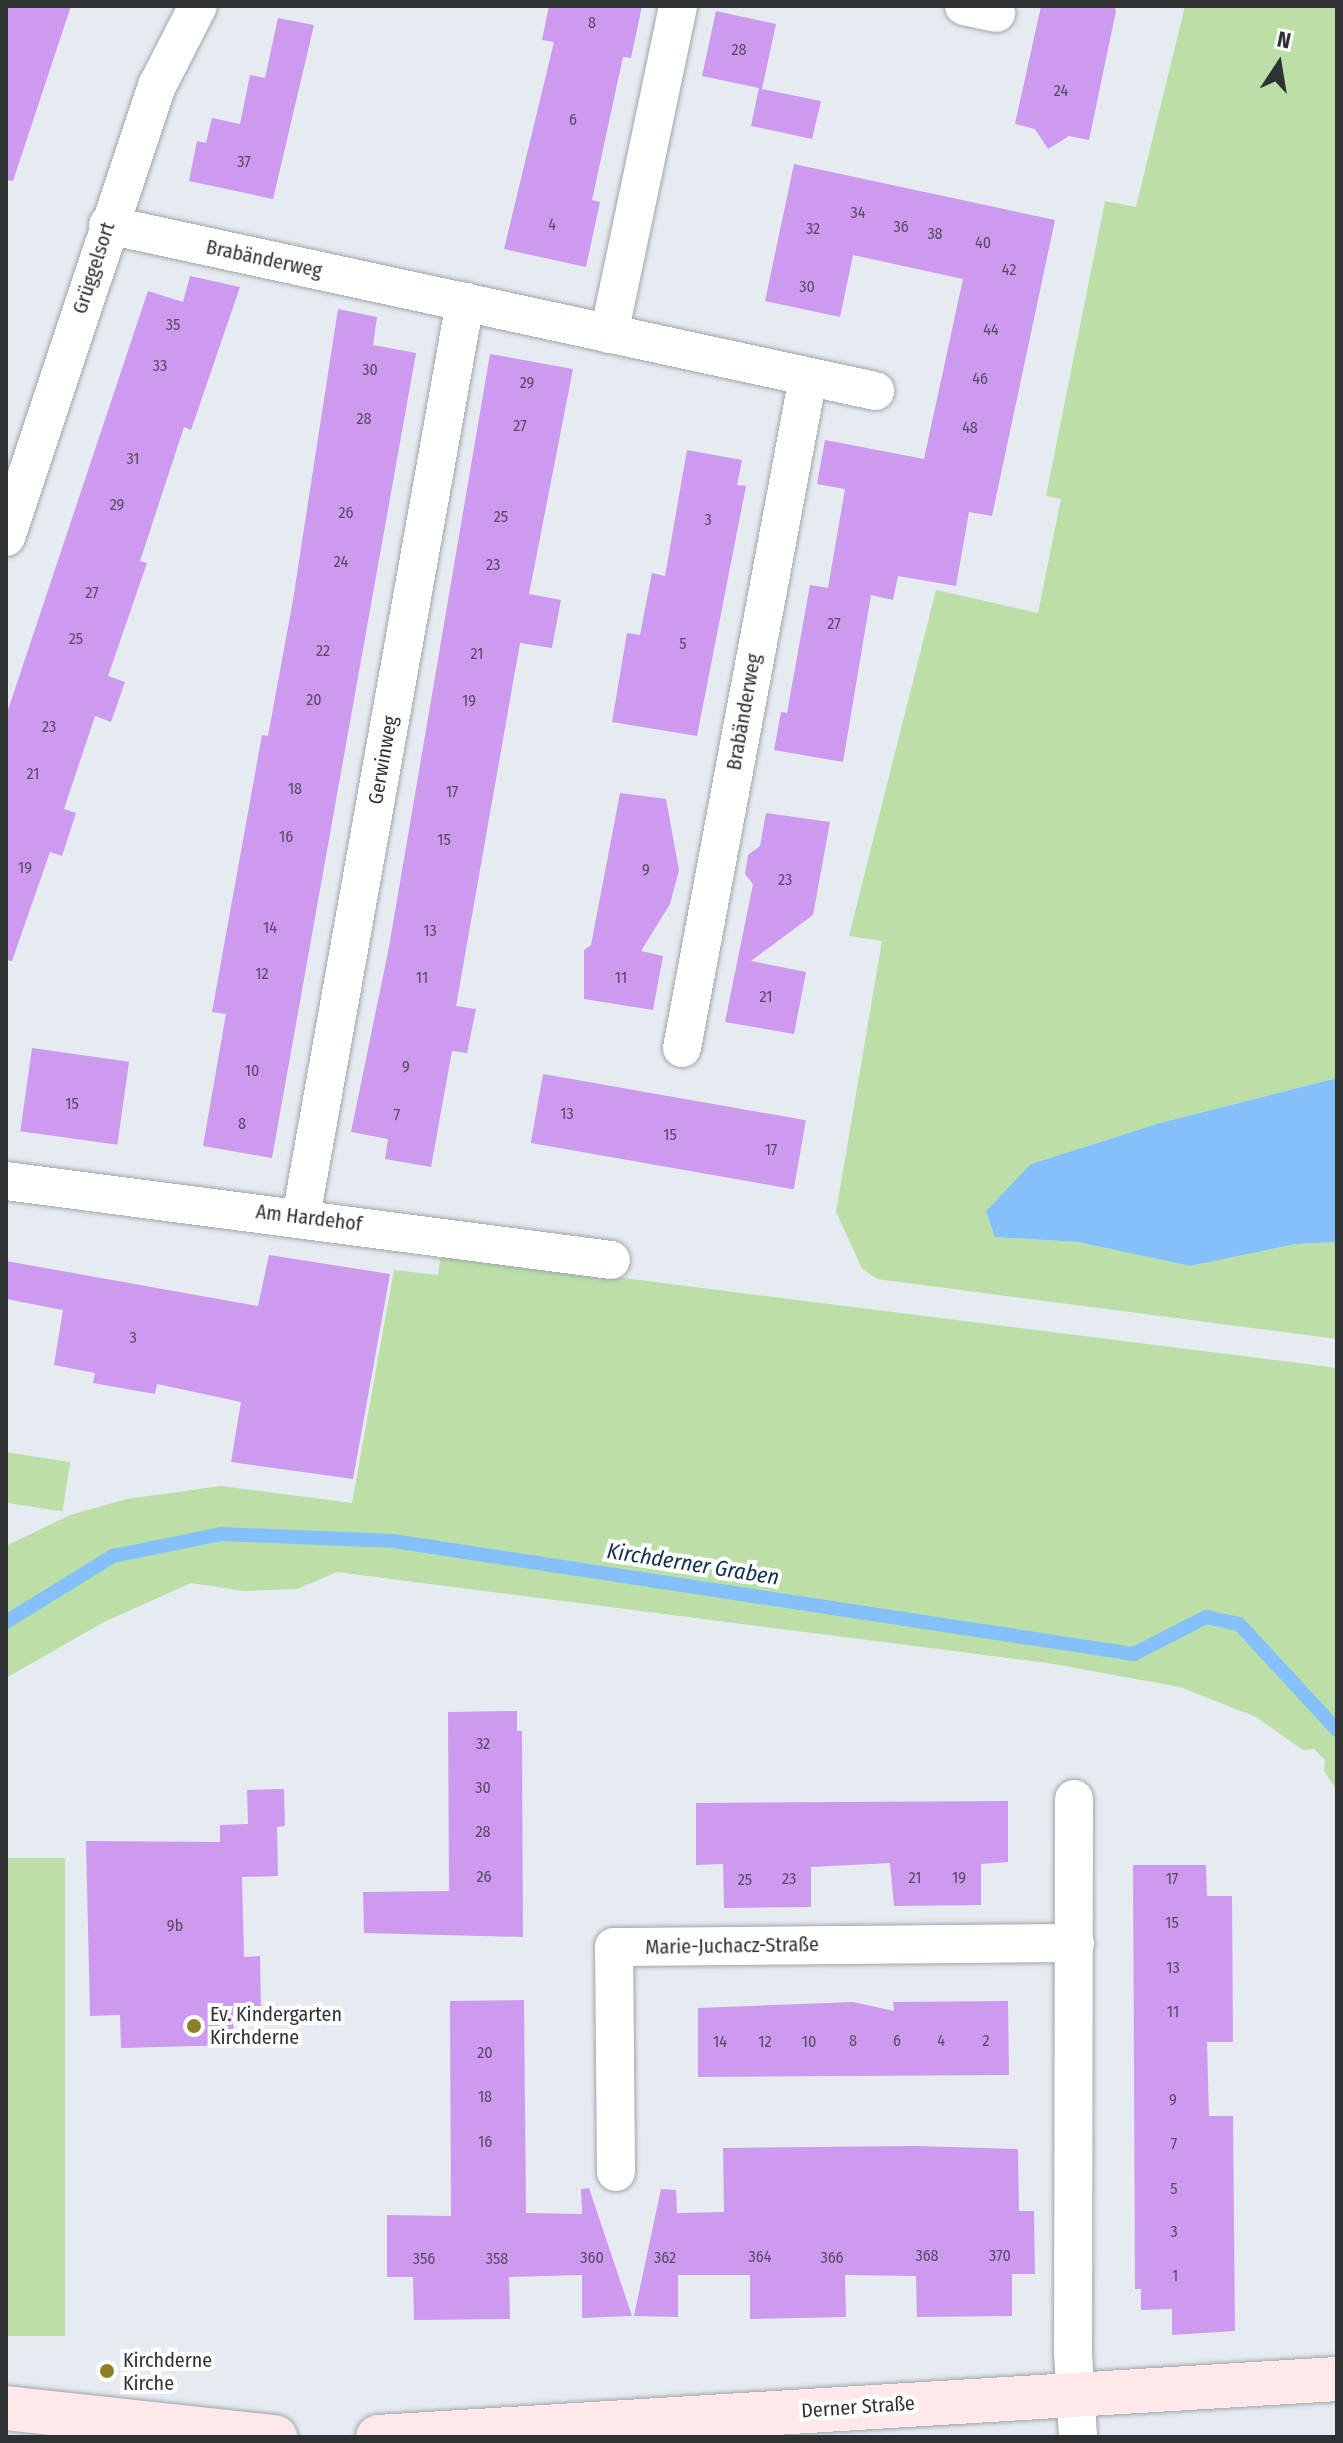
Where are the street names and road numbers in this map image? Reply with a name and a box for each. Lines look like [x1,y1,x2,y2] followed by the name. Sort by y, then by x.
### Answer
[68,219,120,317] street label: Grüggelsort
[204,235,324,283] street label: Brabänderweg
[722,652,766,772] street label: Brabänderweg
[363,714,403,806] street label: Gerwinweg
[255,1200,363,1236] street label: Am Hardehof
[645,1932,819,1960] street label: Marie-Juchacz-Straße
[800,2391,916,2423] street label: Derner Straße

